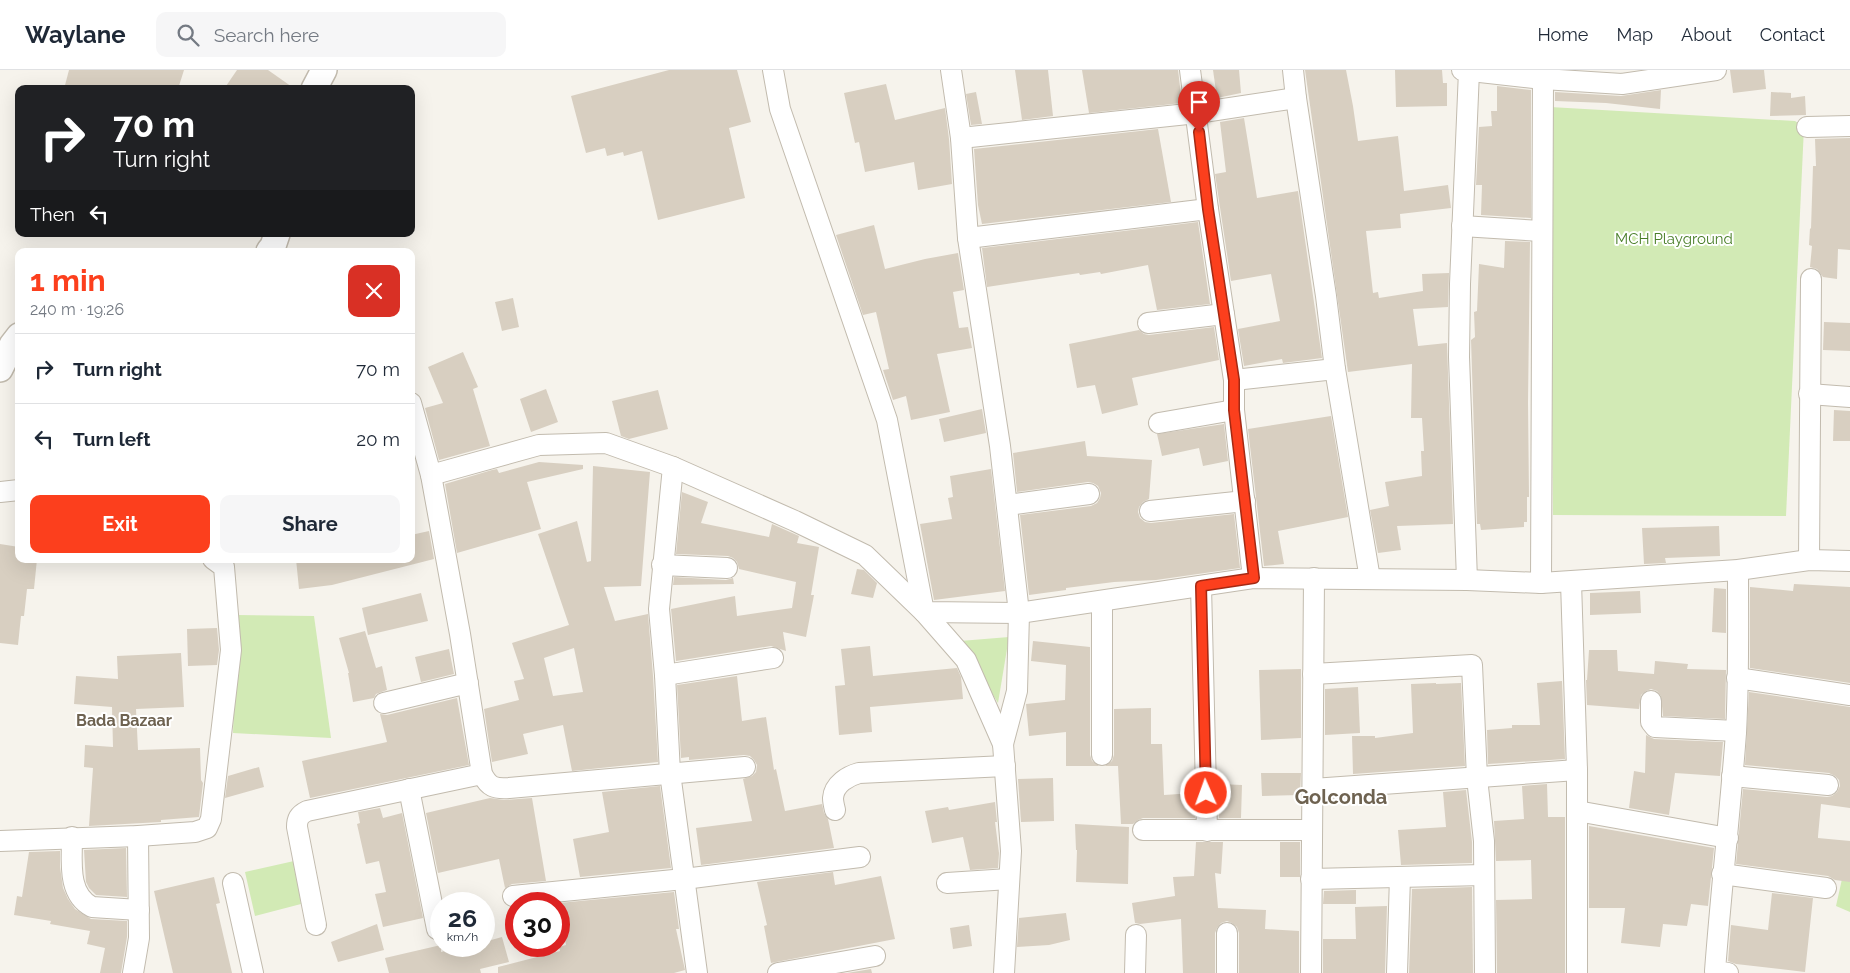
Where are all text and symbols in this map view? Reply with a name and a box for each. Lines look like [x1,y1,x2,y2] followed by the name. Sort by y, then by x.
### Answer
[156,12,506,57] search box
[25,20,126,49] text: Waylane
[174,21,202,49] icon: search
[214,24,319,46] text: Search here
[1537,24,1588,45] text: Home
[1616,24,1653,45] text: Map
[1681,24,1732,45] text: About
[1760,24,1825,45] text: Contact
[1178,81,1220,132] pin
[1185,88,1213,116] icon: arrive
[113,104,195,145] text: 70 m
[30,105,95,170] icon: right
[113,146,210,172] text: Turn right
[85,200,113,228] icon: left
[30,203,75,225] text: Then
[1615,230,1733,248] park label: MCH Playground
[30,263,106,298] text: 1 min
[348,265,400,317] button: close
[30,300,124,319] text: 240 m · 19:26
[30,355,58,383] icon: right
[73,358,162,380] text: Turn right
[356,358,400,380] text: 70 m
[30,425,58,453] icon: left
[73,428,150,450] text: Turn left
[356,428,400,450] text: 20 m
[30,495,210,553] button: Exit
[220,495,400,553] button: Share
[76,711,172,730] district label: Bada Bazaar
[1179,766,1231,818] position arrow
[1295,785,1387,809] district label: Golconda
[505,892,570,957] speed limit sign: 30
[448,903,477,933] text: 26
[447,930,478,944] text: km/h

